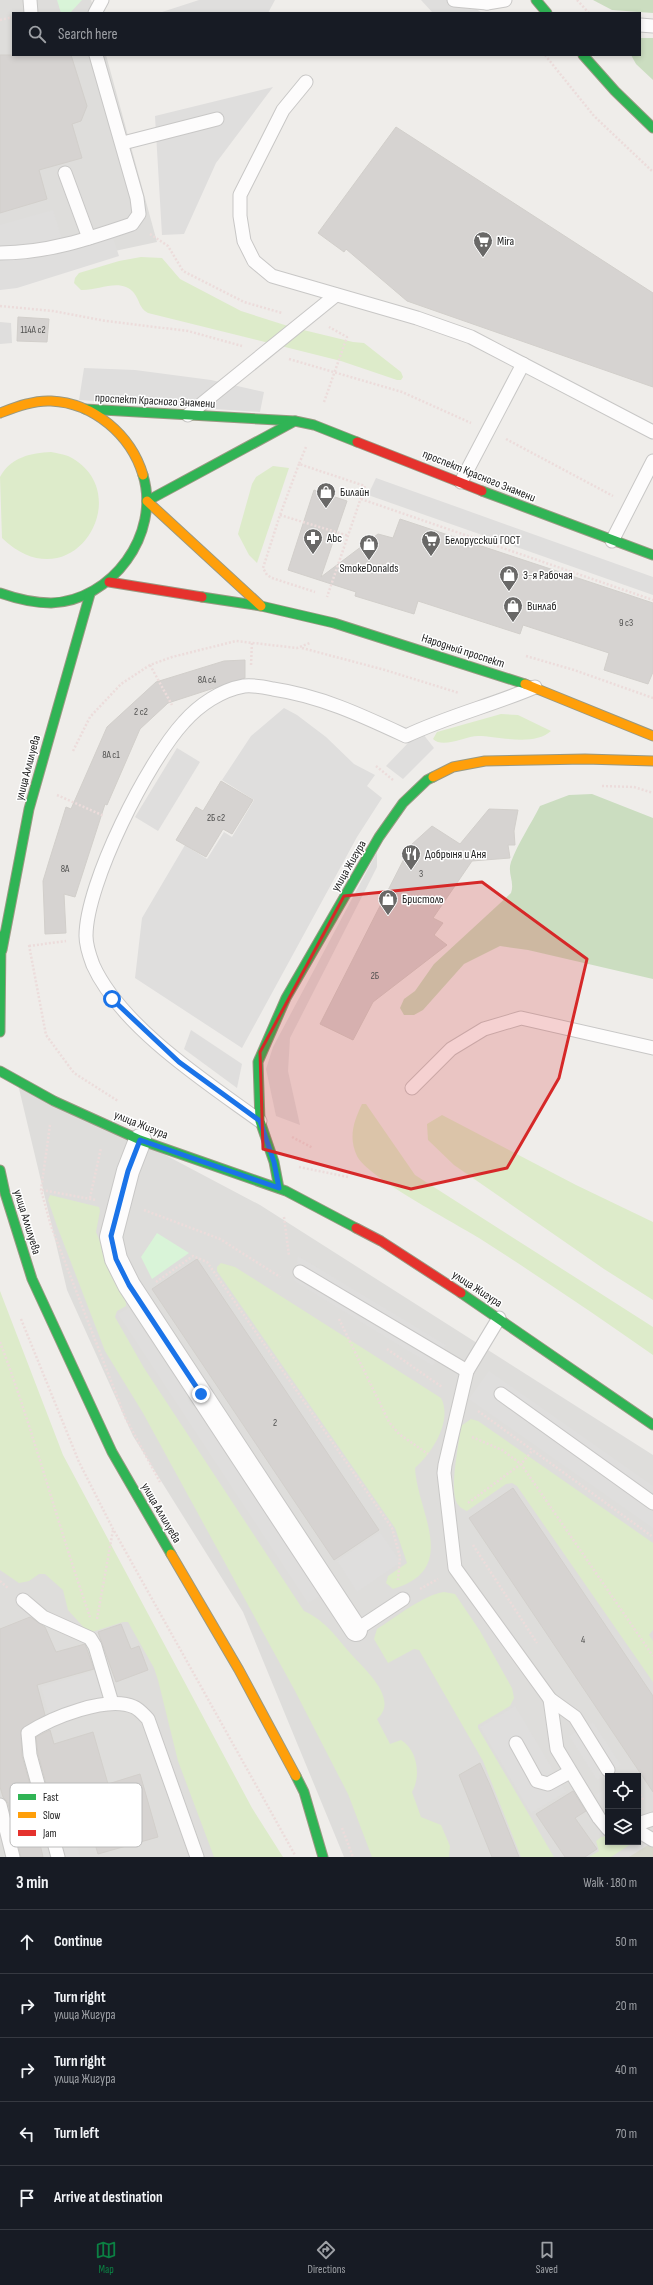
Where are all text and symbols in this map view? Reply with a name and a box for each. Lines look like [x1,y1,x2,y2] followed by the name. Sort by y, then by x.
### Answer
[12,12,641,56] search box
[26,23,48,45] icon: search
[58,25,118,44] text: Search here
[472,230,494,258] supermarket icon: Mira
[497,234,515,249] place label: Mira
[20,324,46,336] house number: 114А с2
[94,390,216,412] street label: проспект Красного Знамени
[420,446,538,506] street label: проспект Красного Знамени
[315,481,337,509] shop icon: Билайн
[340,485,369,500] place label: Билайн
[302,527,324,555] pharmacy icon: Abc
[420,529,442,557] supermarket icon: Белорусский ГОСТ
[326,531,342,546] place label: Abc
[358,533,380,561] shop icon: SmokeDonalds
[445,533,521,548] place label: Белорусский ГОСТ
[339,561,399,576] place label: SmokeDonalds
[498,564,520,592] shop icon: 3-я Рабочая
[523,568,573,583] place label: 3-я Рабочая
[502,595,524,623] shop icon: Винлаб
[527,599,556,614] place label: Винлаб
[619,617,633,629] house number: 9 с3
[420,631,507,672] street label: Народный проспект
[198,674,216,686] house number: 8А с4
[134,706,148,718] house number: 2 с2
[12,733,44,802] street label: улица Аллилуева
[102,749,120,761] house number: 8А с1
[207,812,225,824] house number: 2Б с2
[328,837,370,894] street label: улица Жигура
[400,843,422,871] restaurant icon: Добрыня и Аня
[425,847,486,862] place label: Добрыня и Аня
[61,863,70,875] house number: 8А
[419,868,423,880] house number: 3
[377,888,399,916] shop icon: Бристоль
[402,892,444,907] place label: Бристоль
[371,970,380,982] house number: 2Б
[103,990,121,1008] route start
[112,1107,170,1143] street label: улица Жигура
[10,1188,44,1257] street label: улица Аллилуева
[449,1267,505,1311] street label: улица Жигура
[192,1385,210,1403] route end
[273,1417,277,1429] house number: 2
[138,1480,184,1546] street label: улица Аллилуева
[581,1634,585,1646] house number: 4
[605,1773,641,1845] map controls
[605,1773,641,1809] button: locate
[10,1783,142,1847] legend
[43,1791,59,1804] text: Fast
[43,1809,60,1822] text: Slow
[605,1809,641,1845] button: layers
[42,1827,57,1840] text: Jam
[16,1873,49,1893] text: 3 min
[583,1875,637,1891] text: Walk · 180 m
[16,1931,38,1953] icon: ahead
[54,1932,103,1951] text: Continue
[616,1934,637,1950] text: 50 m
[54,1988,106,2007] text: Turn right
[16,1995,38,2017] icon: right
[615,1998,637,2014] text: 20 m
[54,2007,116,2023] text: улица Жигура
[54,2052,106,2071] text: Turn right
[16,2059,38,2081] icon: right
[615,2062,637,2078] text: 40 m
[54,2071,116,2087] text: улица Жигура
[16,2123,38,2145] icon: left
[54,2124,99,2143] text: Turn left
[616,2126,637,2142] text: 70 m
[16,2187,38,2209] icon: arrive
[54,2188,163,2207] text: Arrive at destination
[95,2239,117,2276] tab: Map
[308,2239,345,2276] tab: Directions
[536,2239,558,2276] tab: Saved

